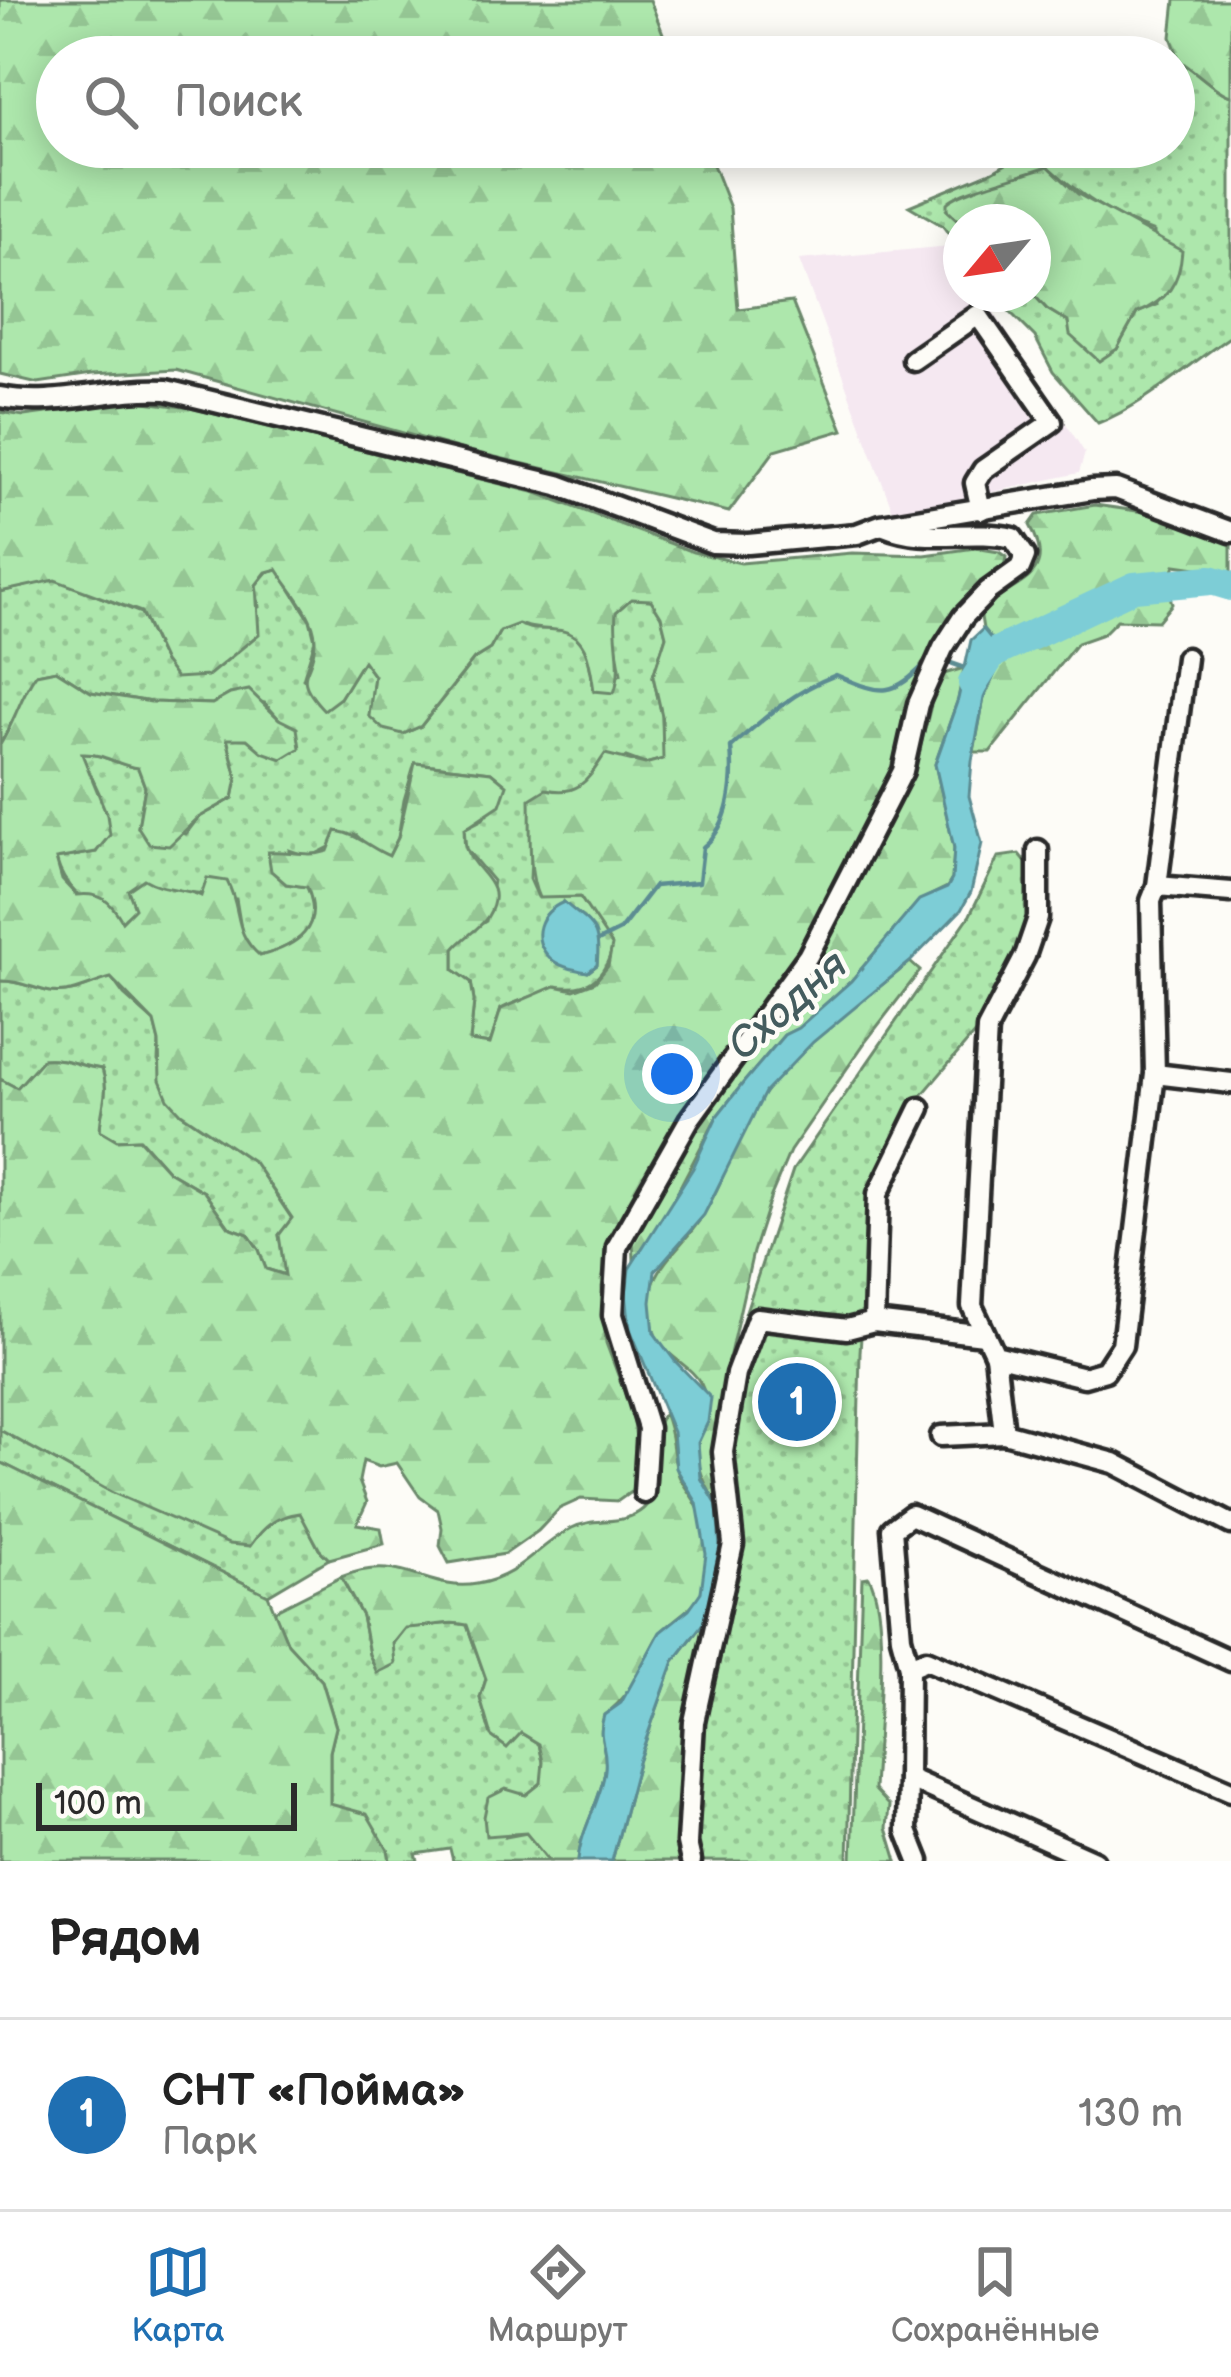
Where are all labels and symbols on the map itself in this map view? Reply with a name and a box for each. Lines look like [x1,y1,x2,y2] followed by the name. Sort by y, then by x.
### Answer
[943,204,1051,312] north arrow
[718,940,858,1072] water label: Сходня
[642,1044,702,1104] your location
[758,1357,836,1447] pin: 1
[36,1777,297,1830] scale bar

